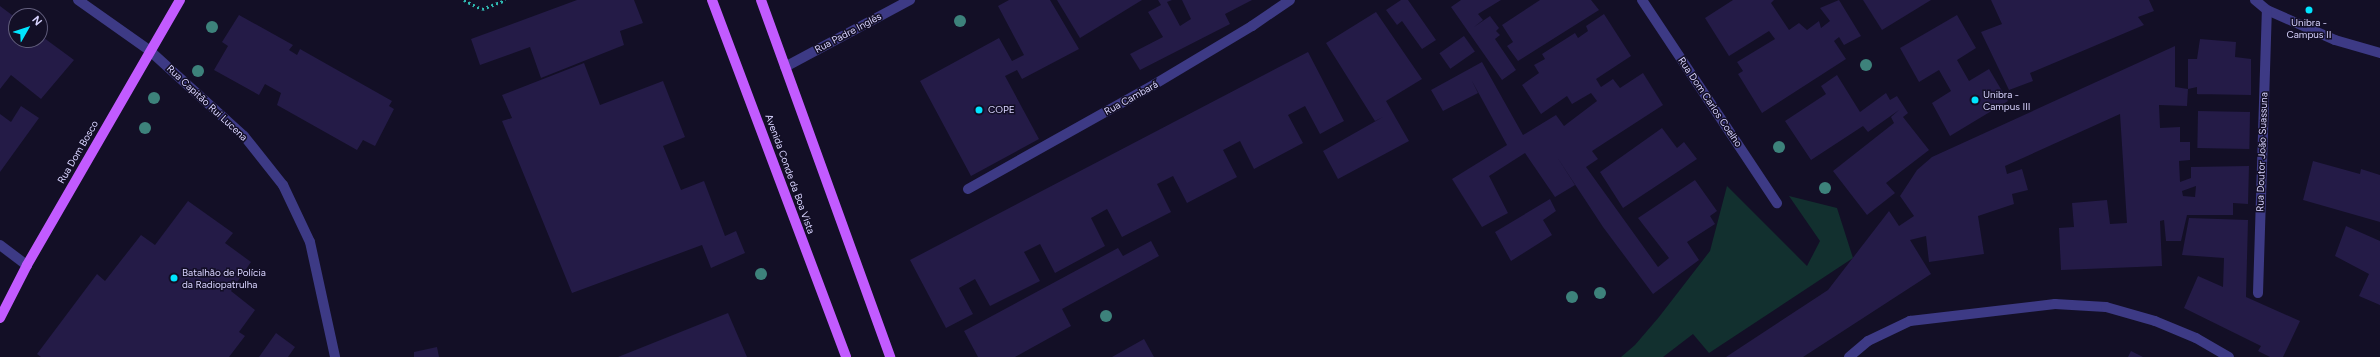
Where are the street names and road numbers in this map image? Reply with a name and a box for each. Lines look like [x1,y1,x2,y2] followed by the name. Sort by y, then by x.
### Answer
[813,10,883,56] street label: Rua Padre Inglês
[1675,55,1745,149] street label: Rua Dom Carlos Coelho
[164,62,250,144] street label: Rua Capitão Rui Lucena
[1102,78,1160,118] street label: Rua Cambará
[2254,92,2270,212] street label: Rua Doutor João Suassuna
[763,112,817,236] street label: Avenida Conde da Boa Vista
[55,118,101,186] street label: Rua Dom Bosco

